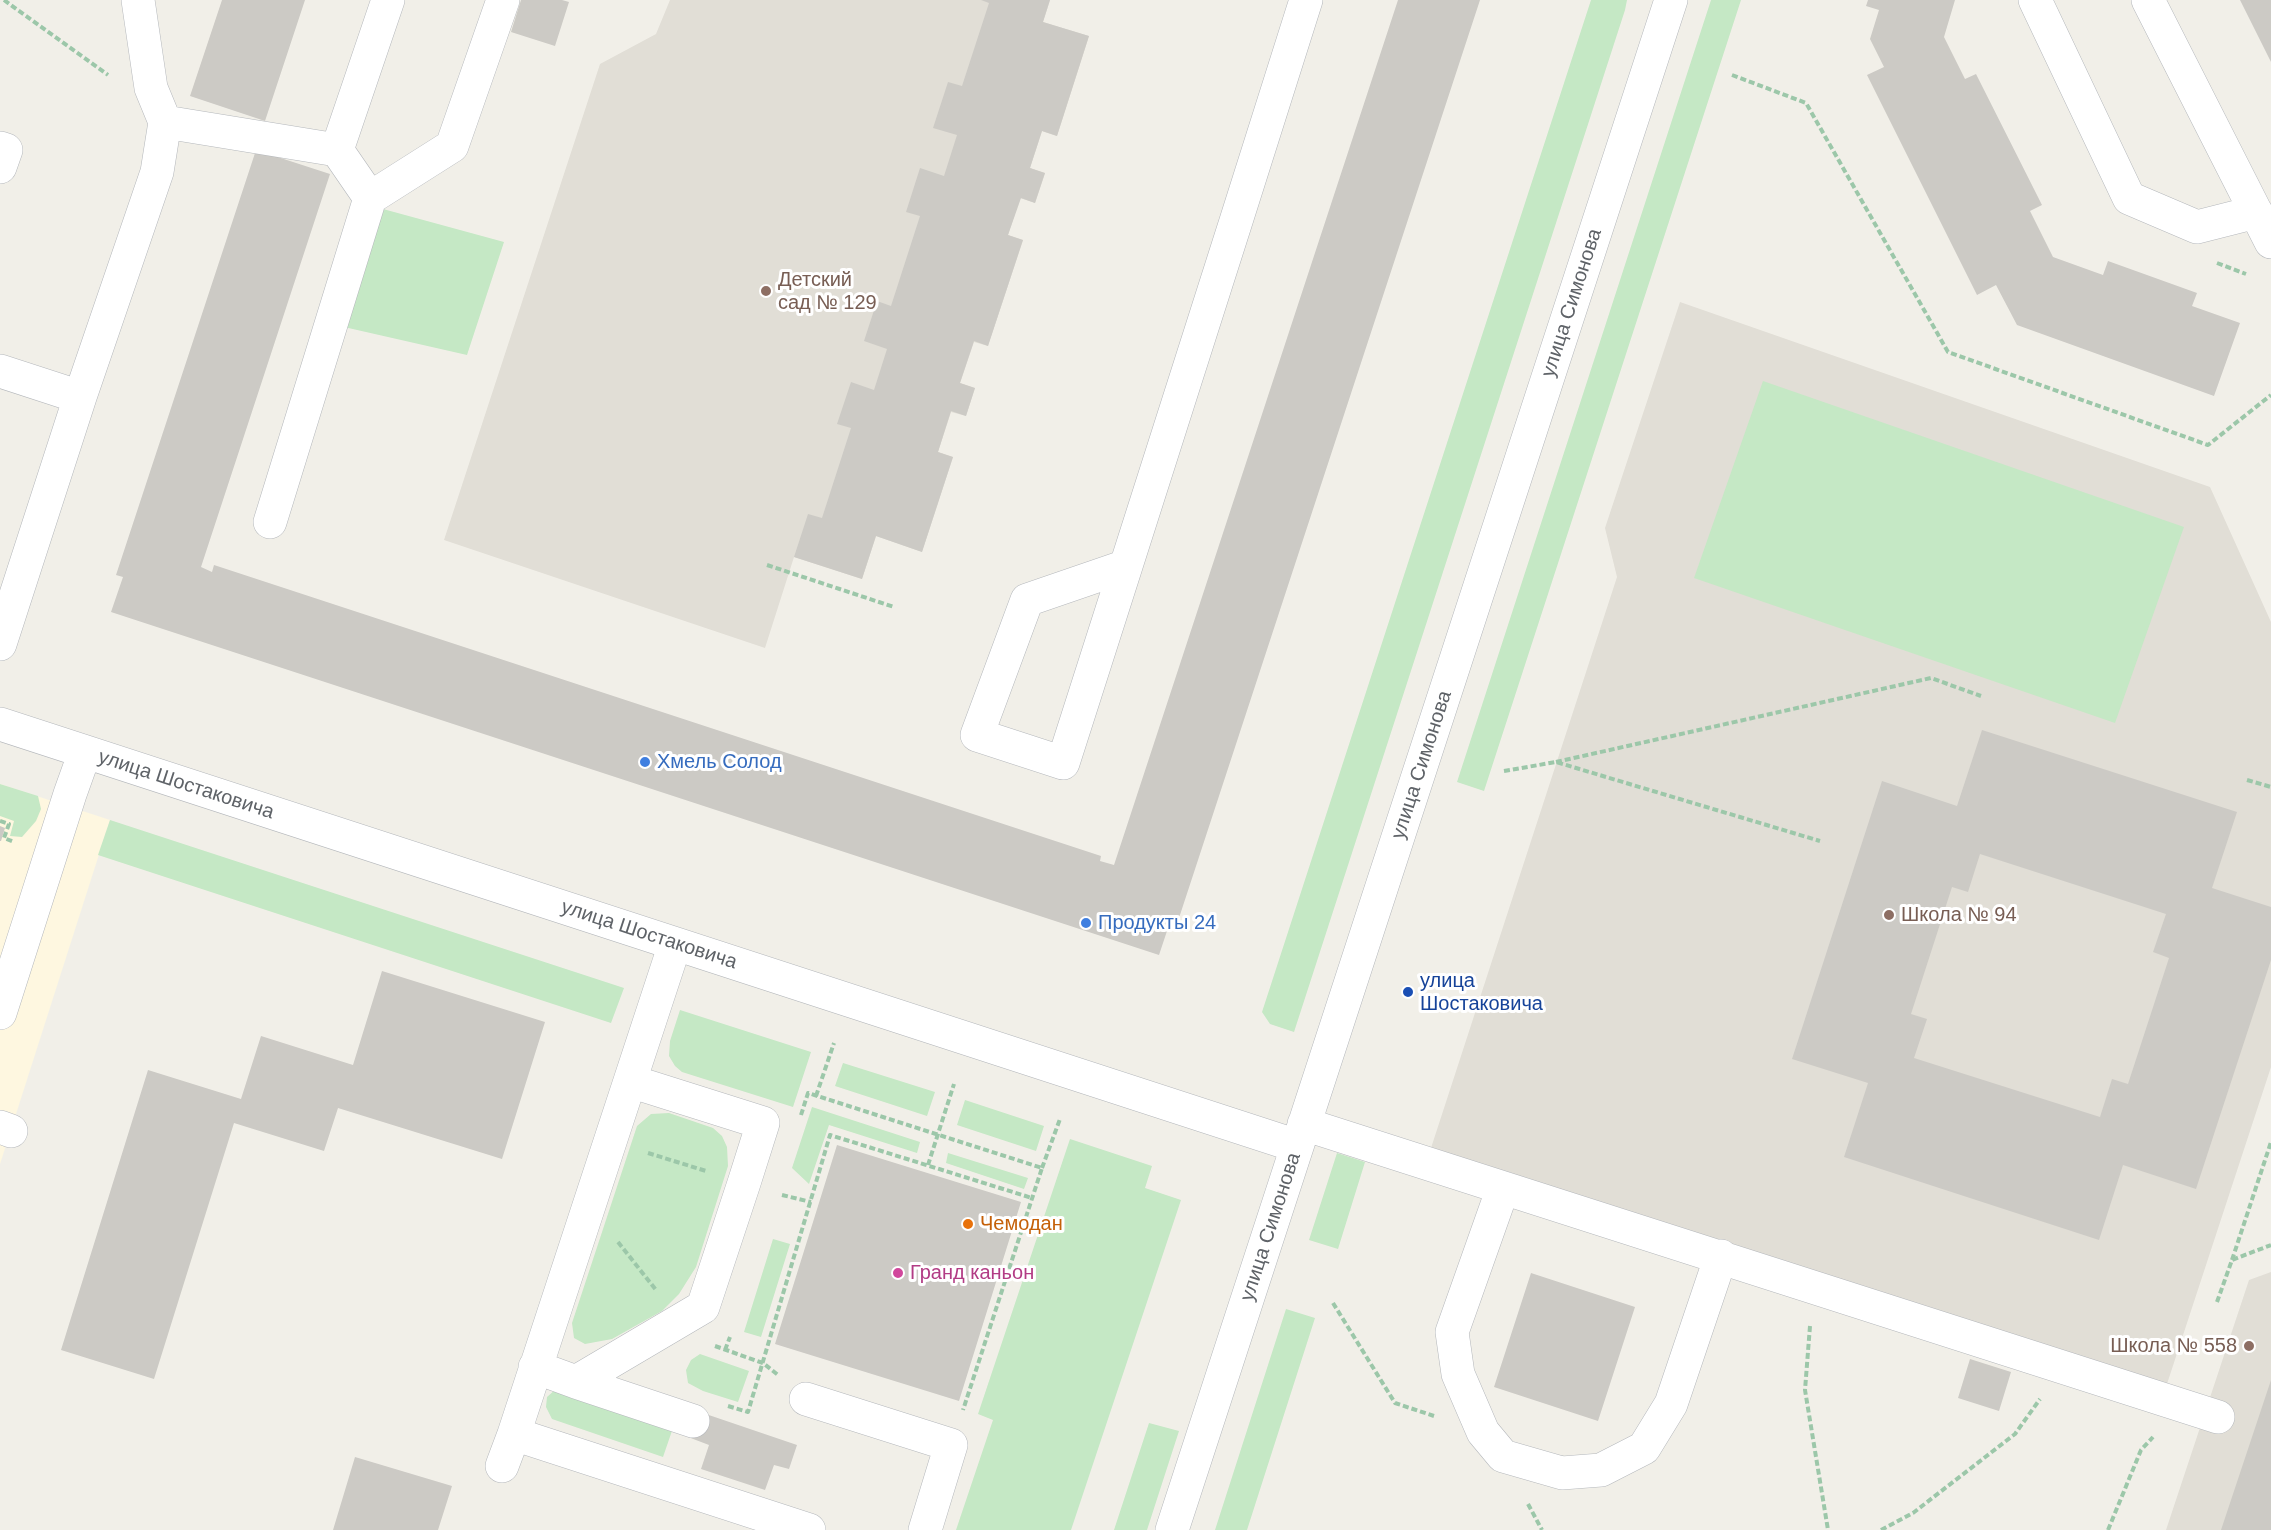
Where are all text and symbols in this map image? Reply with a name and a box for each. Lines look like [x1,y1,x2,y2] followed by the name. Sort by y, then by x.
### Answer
[1537,226,1607,380] street label: улица Симонова
[778,268,877,315] place label: Детский сад № 129
[759,284,773,298] marker: Детский сад № 129
[1387,688,1457,842] street label: улица Симонова
[95,745,277,825] street label: улица Шостаковича
[657,750,782,774] place label: Хмель Солод
[638,755,652,769] marker: Хмель Солод
[558,895,740,975] street label: улица Шостаковича
[1901,903,2017,927] place label: Школа № 94
[1882,908,1896,922] marker: Школа № 94
[1098,911,1216,935] place label: Продукты 24
[1079,916,1093,930] marker: Продукты 24
[1420,969,1543,1016] place label: улица Шостаковича
[1401,985,1415,999] marker: улица Шостаковича
[1236,1150,1306,1304] street label: улица Симонова
[980,1212,1063,1236] place label: Чемодан
[961,1217,975,1231] marker: Чемодан
[910,1261,1034,1285] place label: Гранд каньон
[891,1266,905,1280] marker: Гранд каньон
[2110,1334,2237,1358] place label: Школа № 558
[2242,1339,2256,1353] marker: Школа № 558

